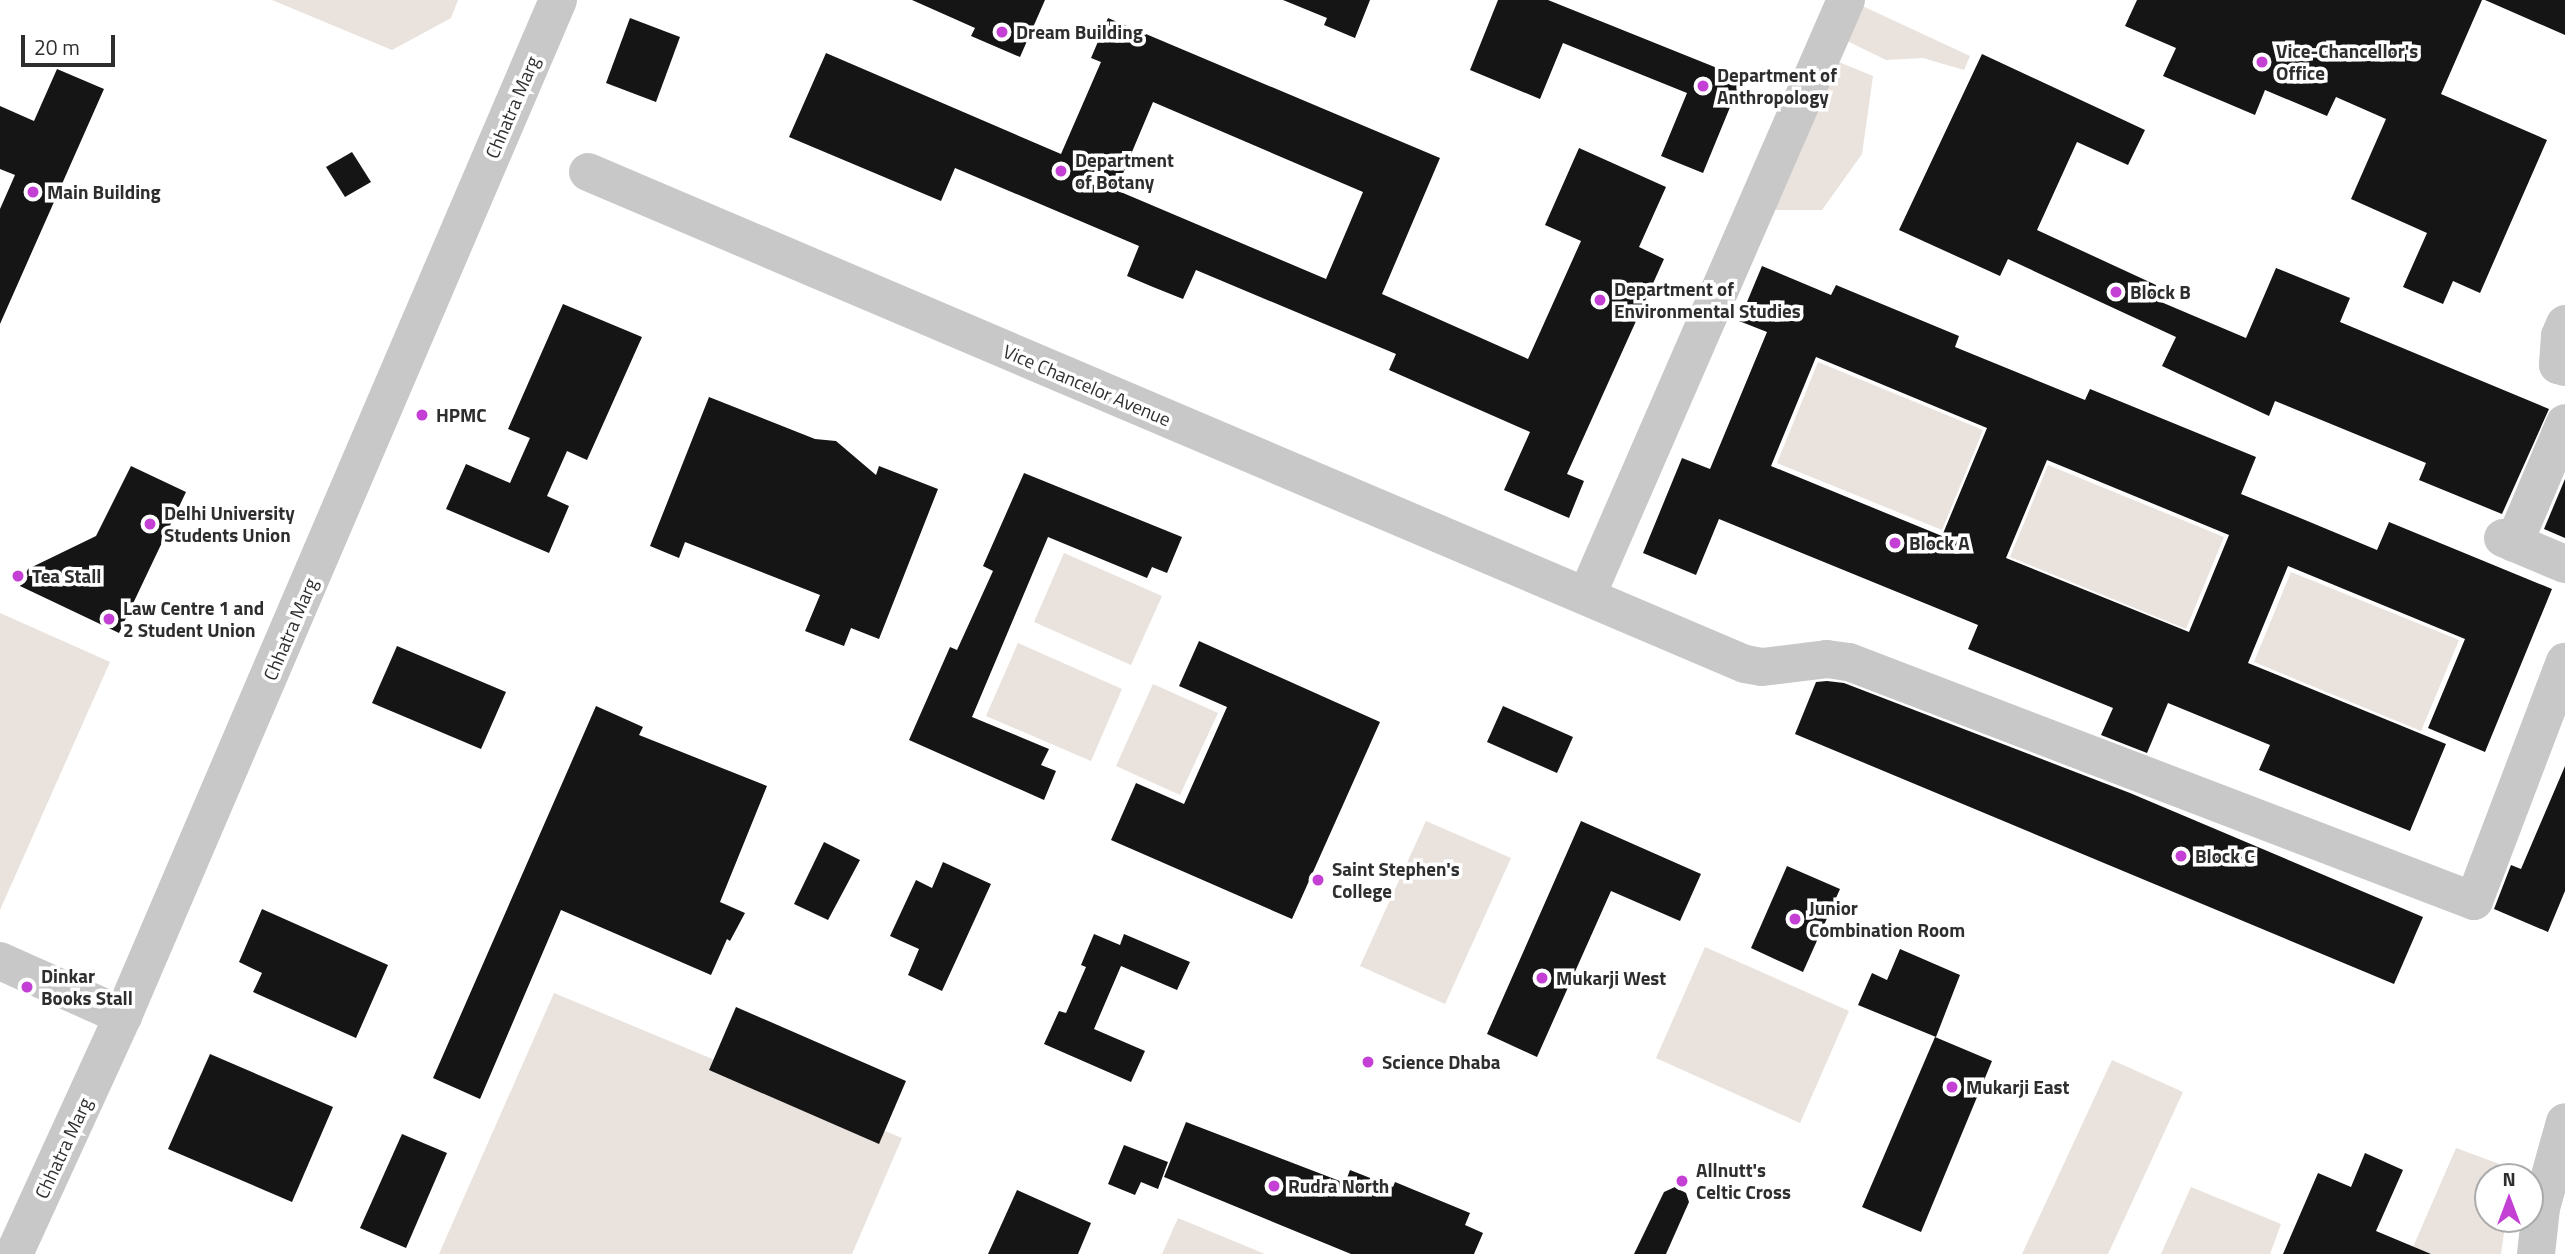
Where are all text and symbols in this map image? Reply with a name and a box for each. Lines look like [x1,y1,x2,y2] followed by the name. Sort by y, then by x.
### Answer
[24,21,119,65] scale bar
[1016,21,1143,43] place label: Dream Building
[994,24,1010,40] marker: Dream Building
[34,31,80,63] text: 20 m
[2276,40,2418,84] place label: Vice-Chancellor's Office
[480,52,544,162] street label: Chhatra Marg
[2254,54,2270,70] marker: Vice-Chancellor's Office
[1717,64,1837,108] place label: Department of Anthropology
[1695,78,1711,94] marker: Department of Anthropology
[1075,149,1174,193] place label: Department of Botany
[1053,163,1069,179] marker: Department of Botany
[47,181,161,203] place label: Main Building
[25,184,41,200] marker: Main Building
[1614,278,1801,322] place label: Department of Environmental Studies
[2130,281,2191,303] place label: Block B
[2108,284,2124,300] marker: Block B
[1592,292,1608,308] marker: Department of Environmental Studies
[1000,339,1174,431] street label: Vice Chancelor Avenue
[436,404,487,426] place label: HPMC
[414,407,430,423] marker: HPMC
[164,502,295,546] place label: Delhi University Students Union
[142,516,158,532] marker: Delhi University Students Union
[1909,532,1970,554] place label: Block A
[1887,535,1903,551] marker: Block A
[32,565,101,587] place label: Tea Stall
[10,568,26,584] marker: Tea Stall
[258,574,322,684] street label: Chhatra Marg
[123,597,264,641] place label: Law Centre 1 and 2 Student Union
[101,611,117,627] marker: Law Centre 1 and 2 Student Union
[2195,845,2255,867] place label: Block C
[2173,848,2189,864] marker: Block C
[1332,858,1460,902] place label: Saint Stephen's College
[1310,872,1326,888] marker: Saint Stephen's College
[1809,897,1965,941] place label: Junior Combination Room
[1787,911,1803,927] marker: Junior Combination Room
[41,965,133,1009] place label: Dinkar Books Stall
[1556,967,1666,989] place label: Mukarji West
[1534,970,1550,986] marker: Mukarji West
[19,979,35,995] marker: Dinkar Books Stall
[1382,1051,1501,1073] place label: Science Dhaba
[1360,1054,1376,1070] marker: Science Dhaba
[1966,1076,2069,1098] place label: Mukarji East
[1944,1079,1960,1095] marker: Mukarji East
[30,1094,96,1202] street label: Chhatra Marg
[1696,1159,1791,1203] place label: Allnutt's Celtic Cross
[2474,1163,2544,1233] north arrow
[2502,1164,2516,1193] text: N
[1674,1173,1690,1189] marker: Allnutt's Celtic Cross
[1288,1175,1389,1197] place label: Rudra North
[1266,1178,1282,1194] marker: Rudra North

